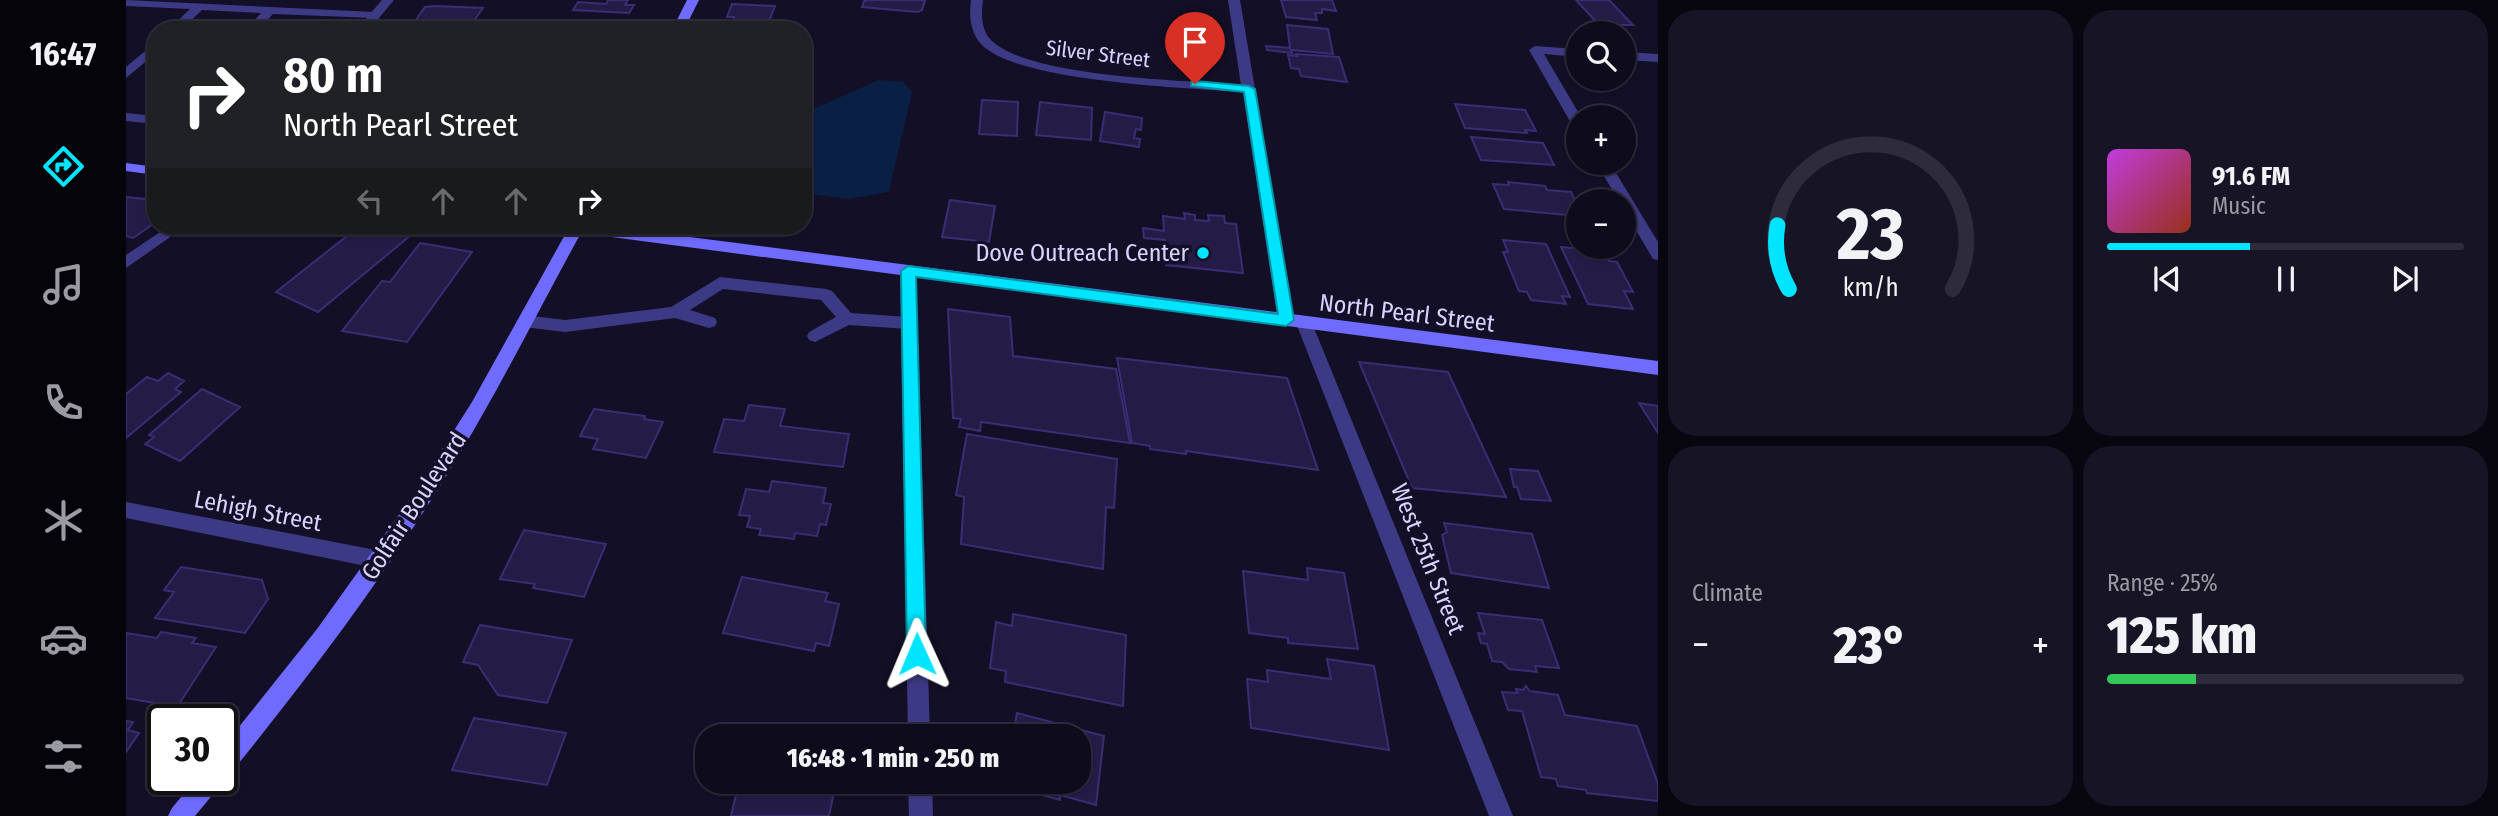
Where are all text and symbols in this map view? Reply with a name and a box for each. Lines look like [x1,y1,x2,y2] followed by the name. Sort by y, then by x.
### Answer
[1165,12.0,1225,84] pin
[1566,21,1636,259] map controls
[1566,21,1636,91] button: search
[1176,23,1214,61] icon: arrive
[30,35,96,73] text: 16:47
[1045,35,1152,73] street label: Silver Street
[283,46,383,105] text: 80 m
[168,49,259,140] icon: right
[1566,105,1636,175] button: +
[283,106,518,144] text: North Pearl Street
[39,142,88,191] icon: directions
[2212,161,2290,192] text: 91.6 FM
[351,182,389,220] icon: left
[424,182,462,220] icon: ahead
[497,182,535,220] icon: ahead
[570,182,608,220] icon: right
[1566,189,1636,259] button: −
[1835,192,1905,279] text: 23
[2212,192,2266,220] text: Music
[975,239,1190,267] place label: Dove Outreach Center
[1195,245,1211,261] marker: Dove Outreach Center
[39,260,88,309] icon: music
[2148,260,2186,298] icon: previous
[2267,260,2305,298] icon: pause
[2386,260,2424,298] icon: next
[1843,273,1898,303] text: km/h
[1318,288,1496,338] street label: North Pearl Street
[39,378,88,427] icon: phone
[356,427,472,585] street label: Golfair Boulevard
[1385,480,1471,639] street label: West 25th Street
[192,485,324,537] street label: Lehigh Street
[39,496,88,545] icon: climate
[2107,569,2218,597] text: Range · 25%
[1692,579,1763,607] text: Climate
[2107,604,2257,667] text: 125 km
[39,614,88,663] icon: car
[1834,614,1907,677] text: 23°
[880,617,954,691] position arrow
[1692,622,1709,668] text: −
[2032,622,2049,668] text: +
[147,704,238,795] speed limit sign: 30
[39,732,88,781] icon: filters
[787,743,999,774] text: 16:48 · 1 min · 250 m

